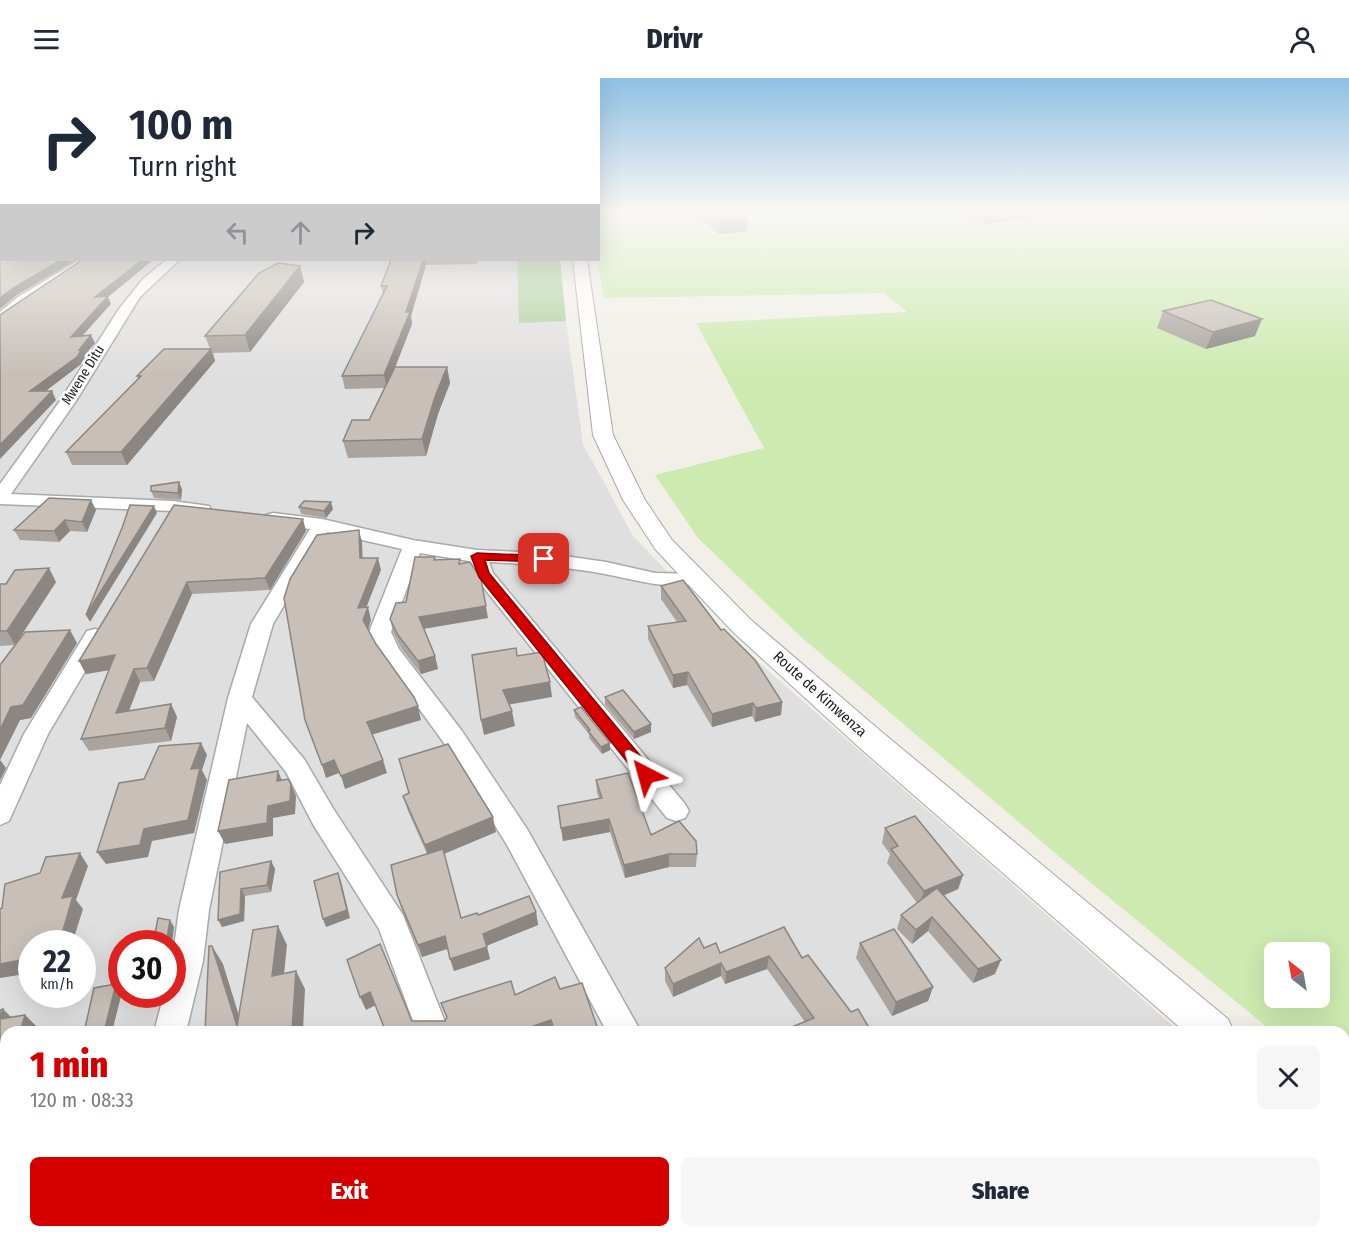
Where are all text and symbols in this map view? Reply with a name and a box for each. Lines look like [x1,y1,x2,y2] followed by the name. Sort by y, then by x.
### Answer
[30,23,63,56] icon: menu
[647,23,703,55] text: Drivr
[1286,23,1319,56] icon: person
[129,100,233,150] text: 100 m
[30,102,108,180] icon: right
[129,151,237,183] text: Turn right
[221,216,254,249] icon: left
[284,216,317,249] icon: ahead
[347,216,380,249] icon: right
[58,342,108,408] street label: Mwene Ditu
[518,533,569,584] pin
[527,542,560,575] icon: arrive
[769,647,871,741] street label: Route de Kimwenza
[614,743,678,807] position arrow
[108,930,186,1008] speed limit sign: 30
[1264,942,1330,1008] north arrow
[1264,942,1330,1008] map controls
[43,944,71,980] text: 22
[40,975,74,993] text: km/h
[30,1043,108,1087] text: 1 min
[1257,1046,1320,1109] button: close
[30,1088,134,1112] text: 120 m · 08:33
[30,1157,669,1226] button: Exit
[681,1157,1320,1226] button: Share

